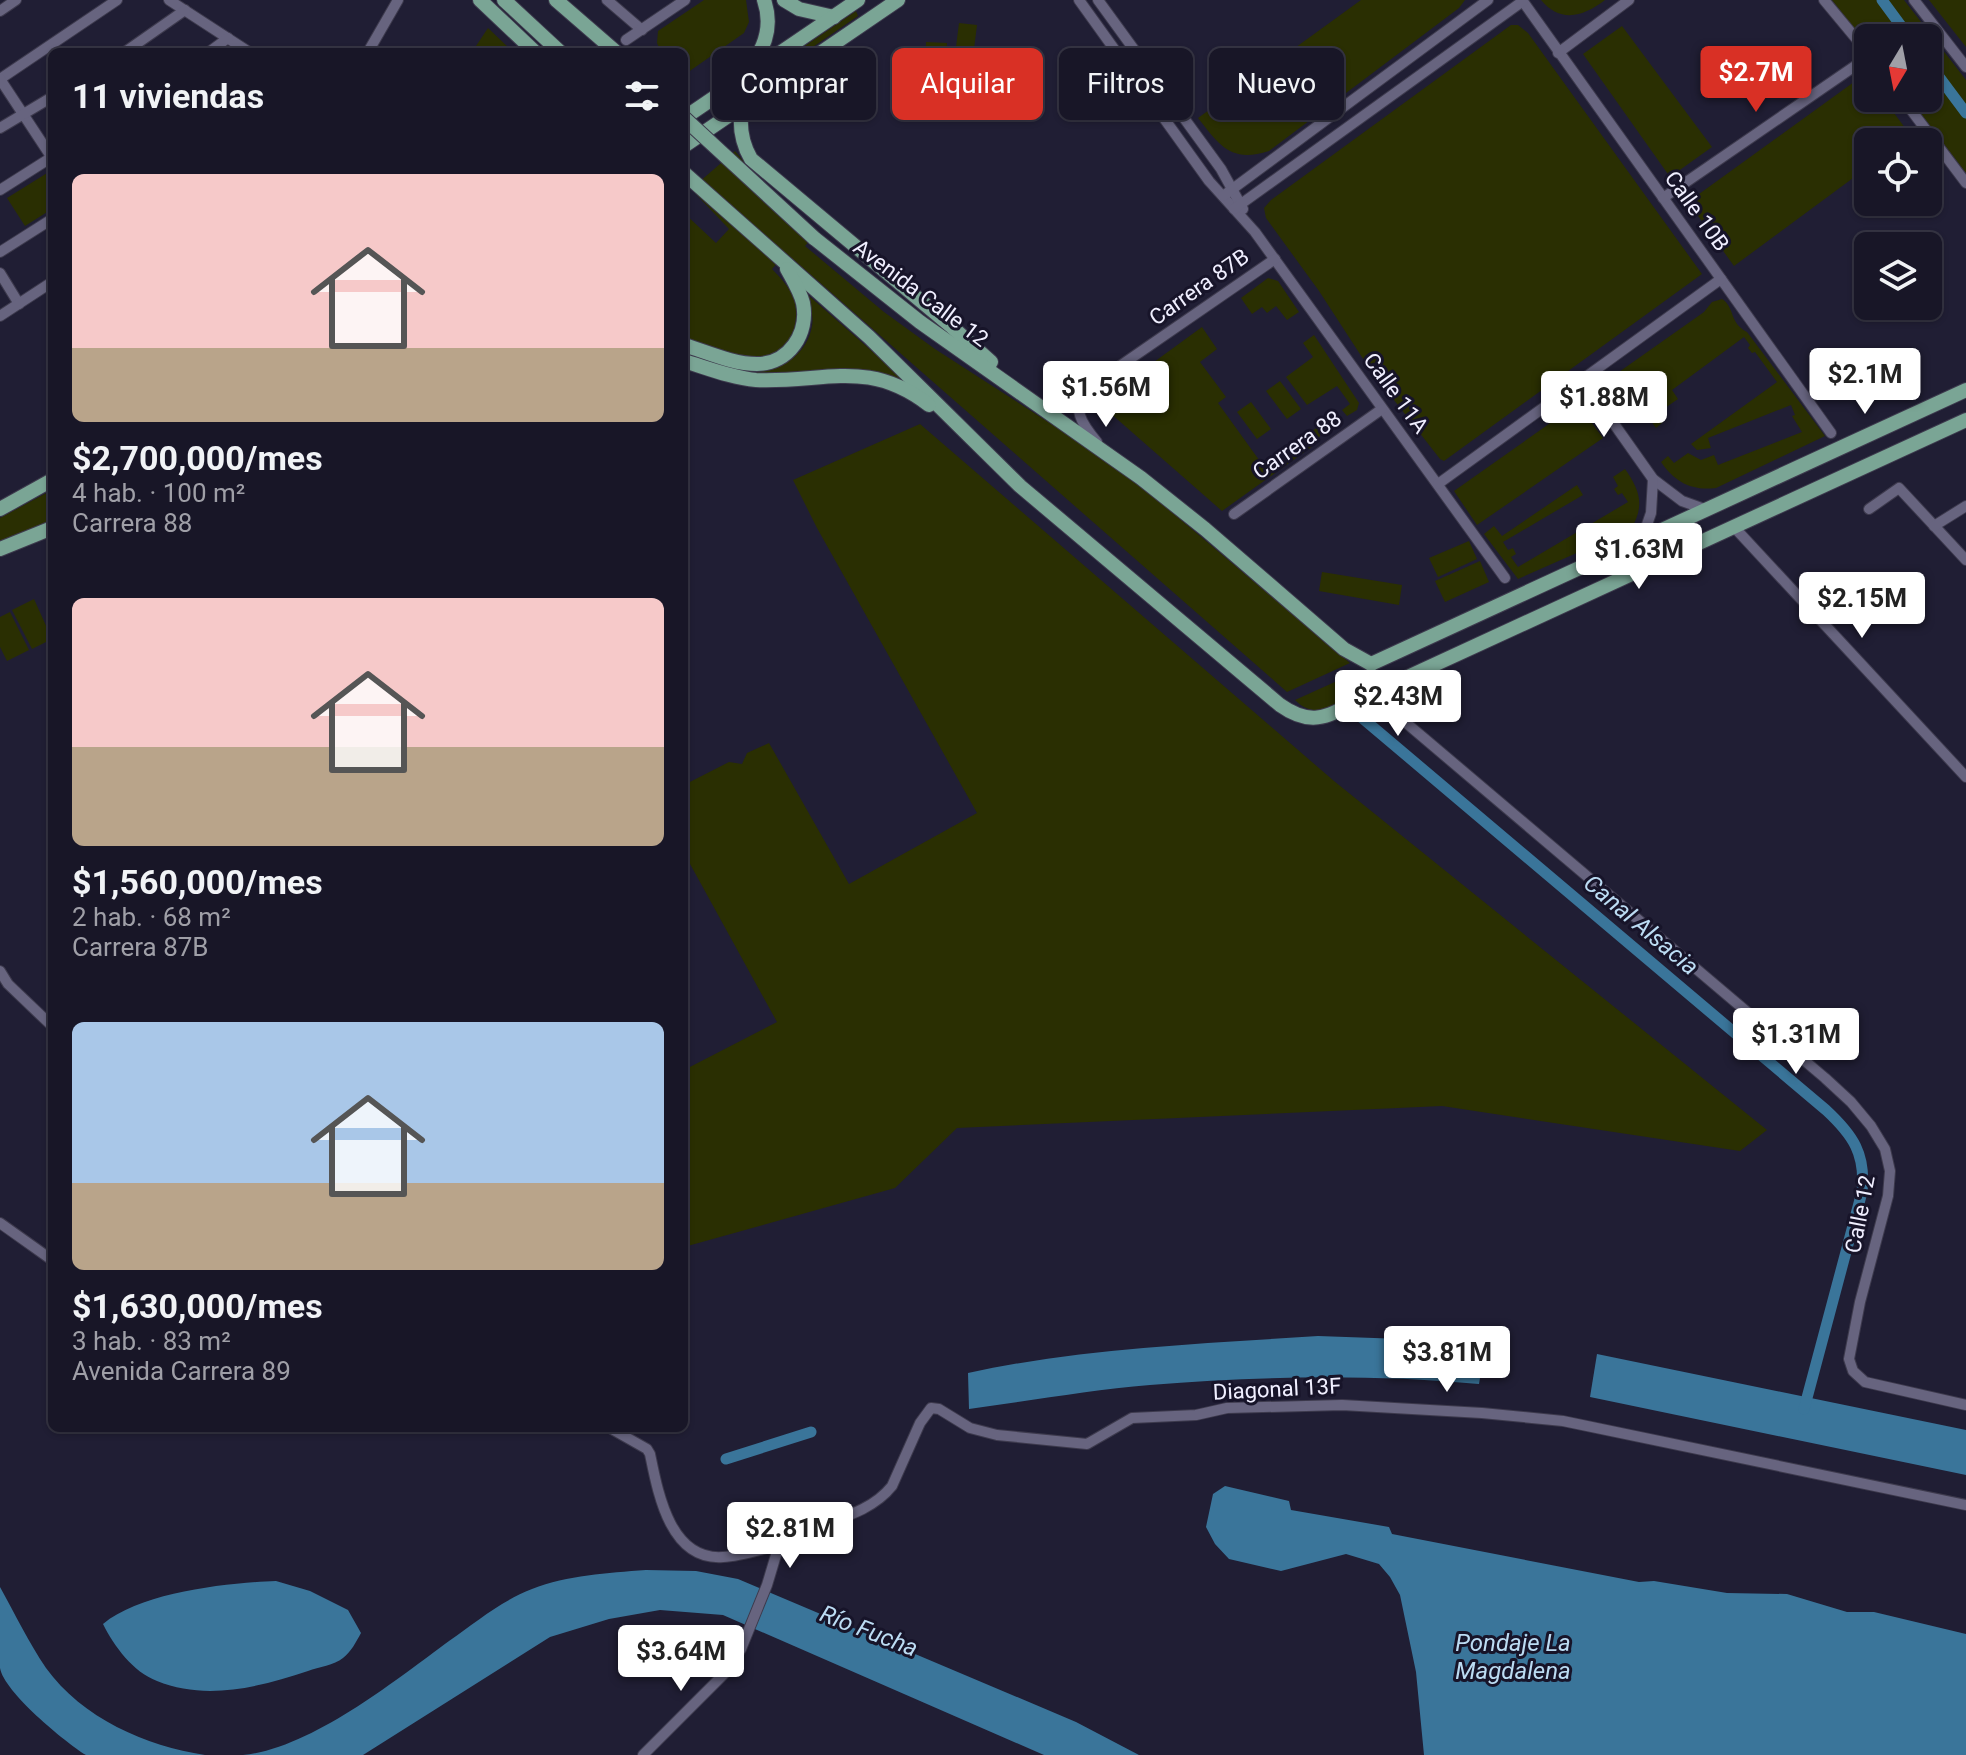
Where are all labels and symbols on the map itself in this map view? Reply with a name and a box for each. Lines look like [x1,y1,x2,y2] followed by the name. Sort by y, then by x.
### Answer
[1854,24,1942,112] north arrow
[1700,46,1812,114] pin: $2.7M
[1660,166,1734,256] street label: Calle 10B
[849,234,993,352] street label: Avenida Calle 12
[1145,244,1253,330] street label: Carrera 87B
[1358,348,1434,439] street label: Calle 11A
[1809,348,1921,416] pin: $2.1M
[1041,361,1171,429] pin: $1.56M
[1539,371,1669,439] pin: $1.88M
[1248,406,1346,484] street label: Carrera 88
[1574,523,1704,591] pin: $1.63M
[1797,572,1927,640] pin: $2.15M
[1333,670,1463,738] pin: $2.43M
[1578,869,1704,981] water label: Canal Alsacia
[1731,1008,1861,1076] pin: $1.31M
[1840,1173,1880,1255] street label: Calle 12
[1382,1326,1512,1394] pin: $3.81M
[1212,1373,1342,1405] street label: Diagonal 13F
[725,1502,855,1570] pin: $2.81M
[816,1600,922,1662] water label: Río Fucha
[616,1625,746,1693] pin: $3.64M
[1455,1629,1571,1685] water label: Pondaje La Magdalena

